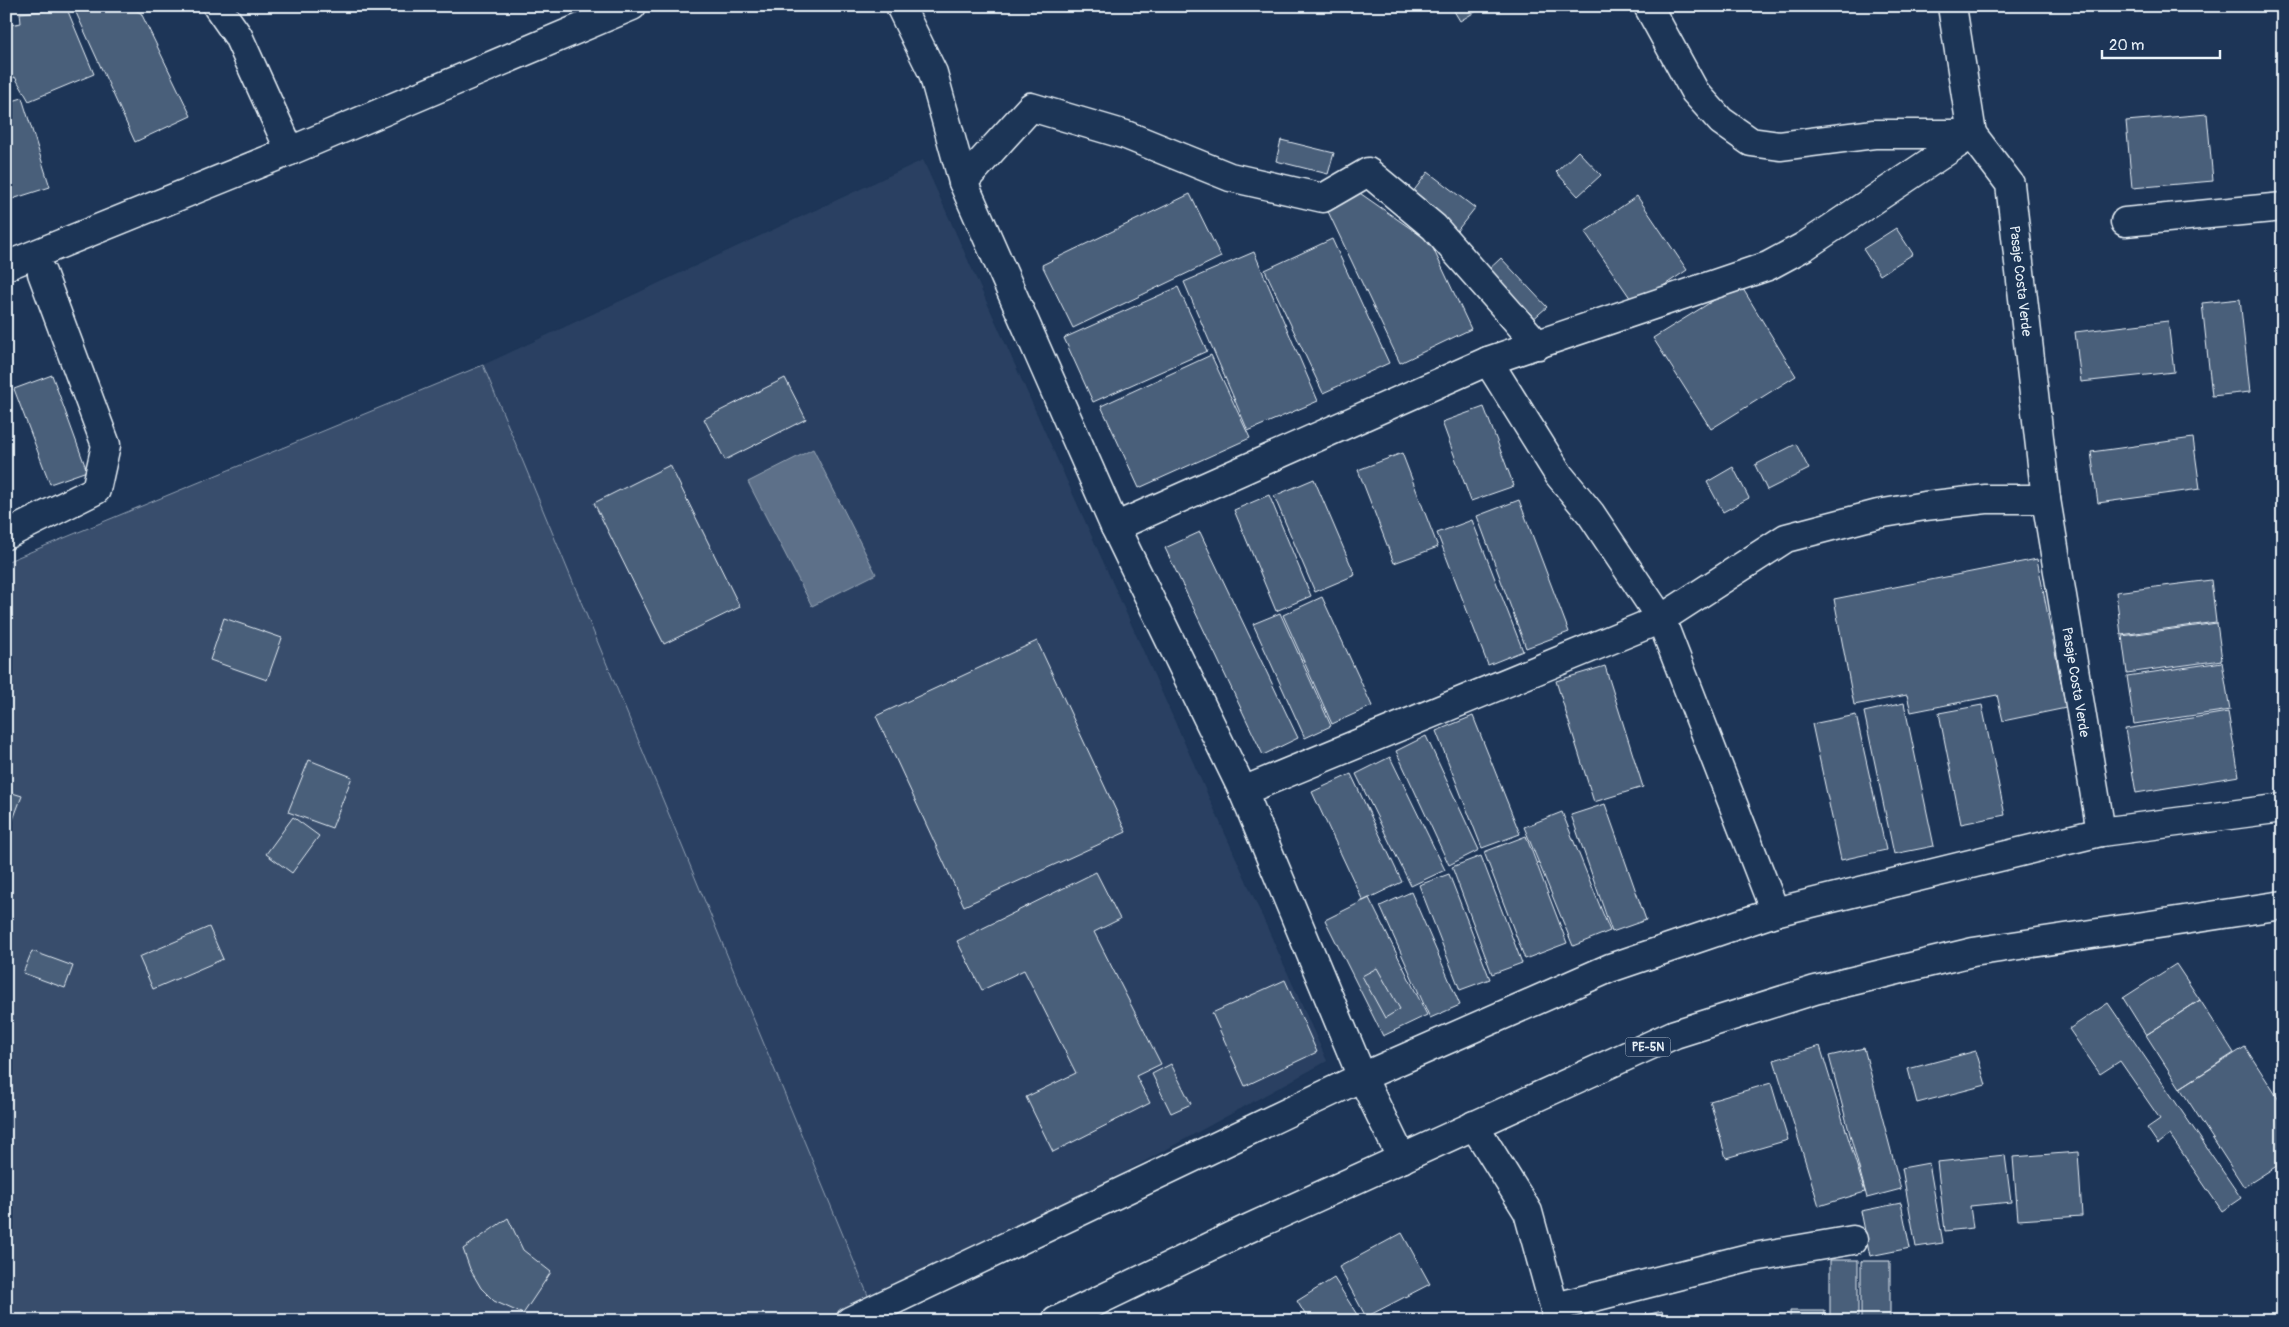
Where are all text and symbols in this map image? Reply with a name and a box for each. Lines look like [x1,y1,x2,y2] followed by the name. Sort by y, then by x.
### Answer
[2102,28,2219,60] scale bar
[2109,36,2144,55] text: 20 m
[2006,225,2035,337] street label: Pasaje Costa Verde
[2058,626,2093,738] street label: Pasaje Costa Verde
[1626,1038,1670,1056] road number: PE-5N

